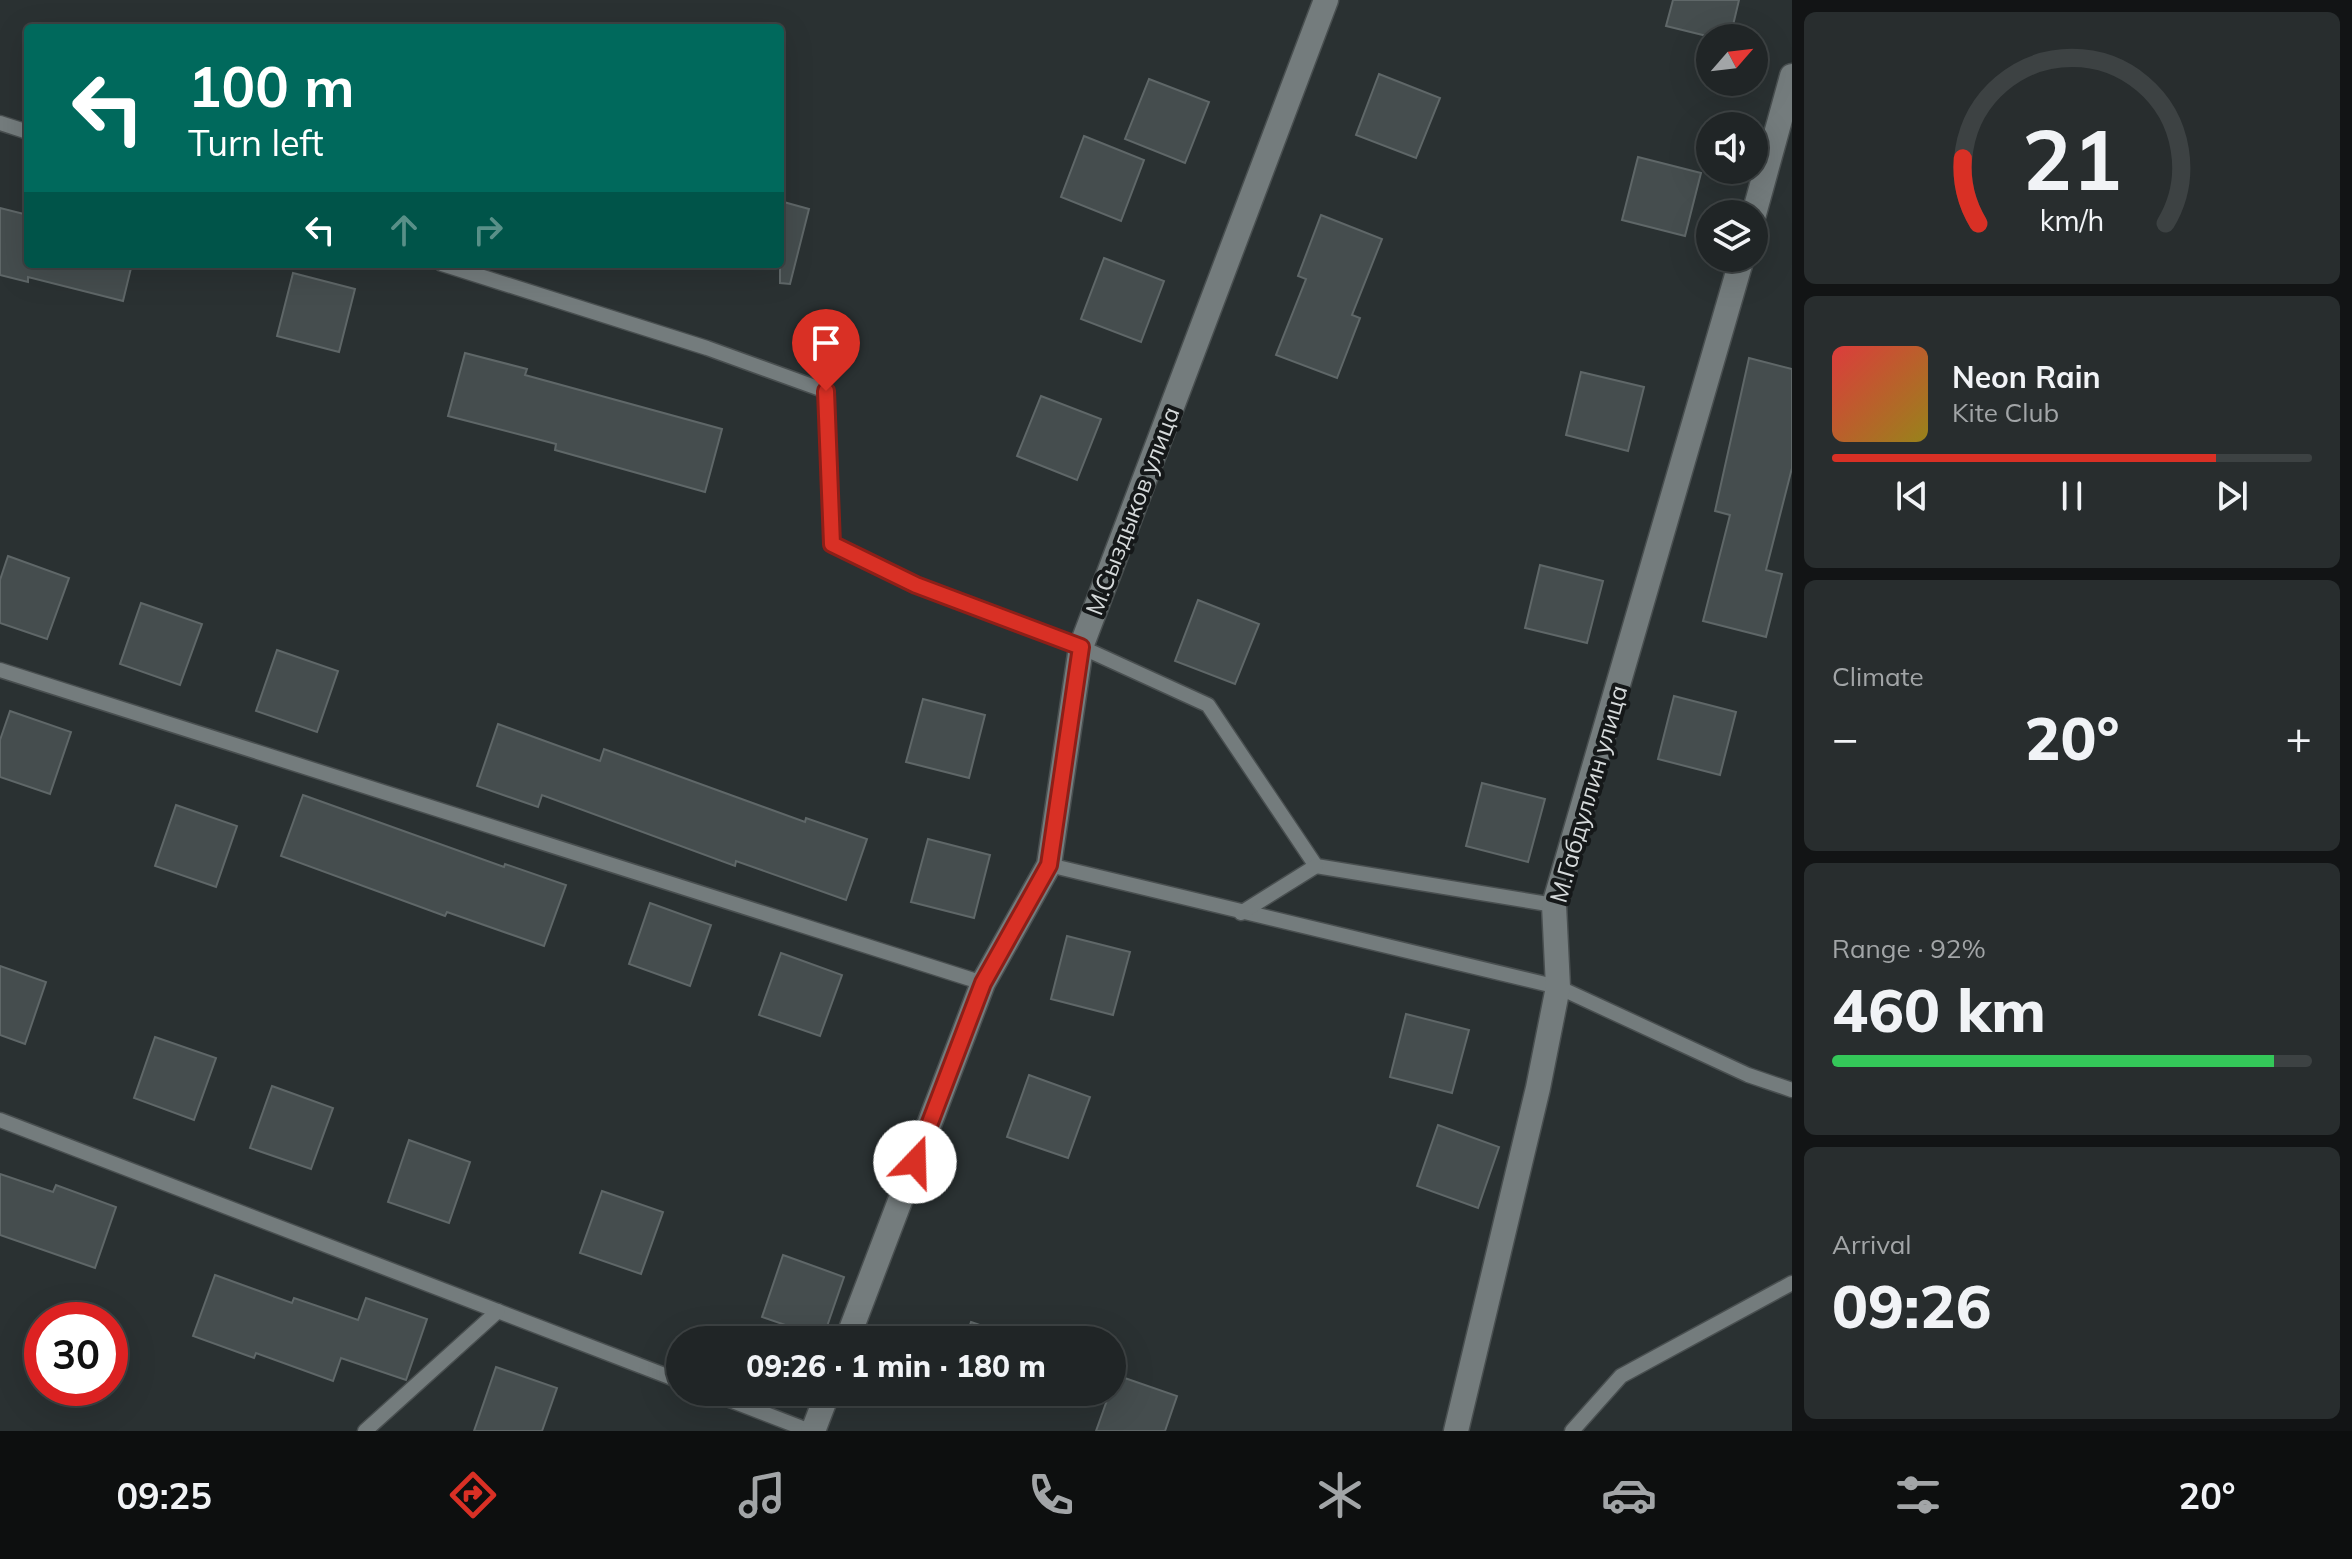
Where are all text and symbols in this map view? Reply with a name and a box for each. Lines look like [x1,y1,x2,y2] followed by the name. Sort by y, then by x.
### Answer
[1696,24,1768,96] north arrow
[1696,24,1768,272] map controls
[188,51,355,121] text: 100 m
[56,56,160,160] icon: left
[2022,105,2122,210] text: 21
[1696,112,1768,184] button: sound
[188,120,324,165] text: Turn left
[1696,200,1768,272] button: layers
[2040,202,2104,238] text: km/h
[298,208,342,252] icon: left
[382,208,426,252] icon: ahead
[466,208,510,252] icon: right
[792,309,860,391] pin
[804,321,848,365] icon: arrive
[1952,358,2101,396] text: Neon Rain
[1952,396,2059,429] text: Kite Club
[1078,402,1186,619] street label: М.Сыздыков улица
[1890,474,1934,518] icon: previous
[2050,474,2094,518] icon: pause
[2210,474,2254,518] icon: next
[1832,660,1924,693] text: Climate
[1543,682,1633,906] street label: М.Габдуллин улица
[2024,700,2120,775] text: 20°
[1832,710,1858,765] text: −
[2286,710,2312,765] text: +
[1832,932,1986,965] text: Range · 92%
[1832,972,2046,1047] text: 460 km
[873,1120,957,1204] position arrow
[1832,1228,1912,1261] text: Arrival
[1832,1268,1992,1343] text: 09:26
[24,1302,128,1406] speed limit sign: 30
[746,1347,1046,1385] text: 09:26 · 1 min · 180 m
[445,1467,501,1523] icon: directions
[734,1467,790,1523] icon: music
[1023,1467,1079,1523] icon: phone
[1312,1467,1368,1523] icon: climate
[1601,1467,1657,1523] icon: car
[1890,1467,1946,1523] icon: filters
[116,1473,212,1518] text: 09:25
[2179,1473,2235,1518] text: 20°

